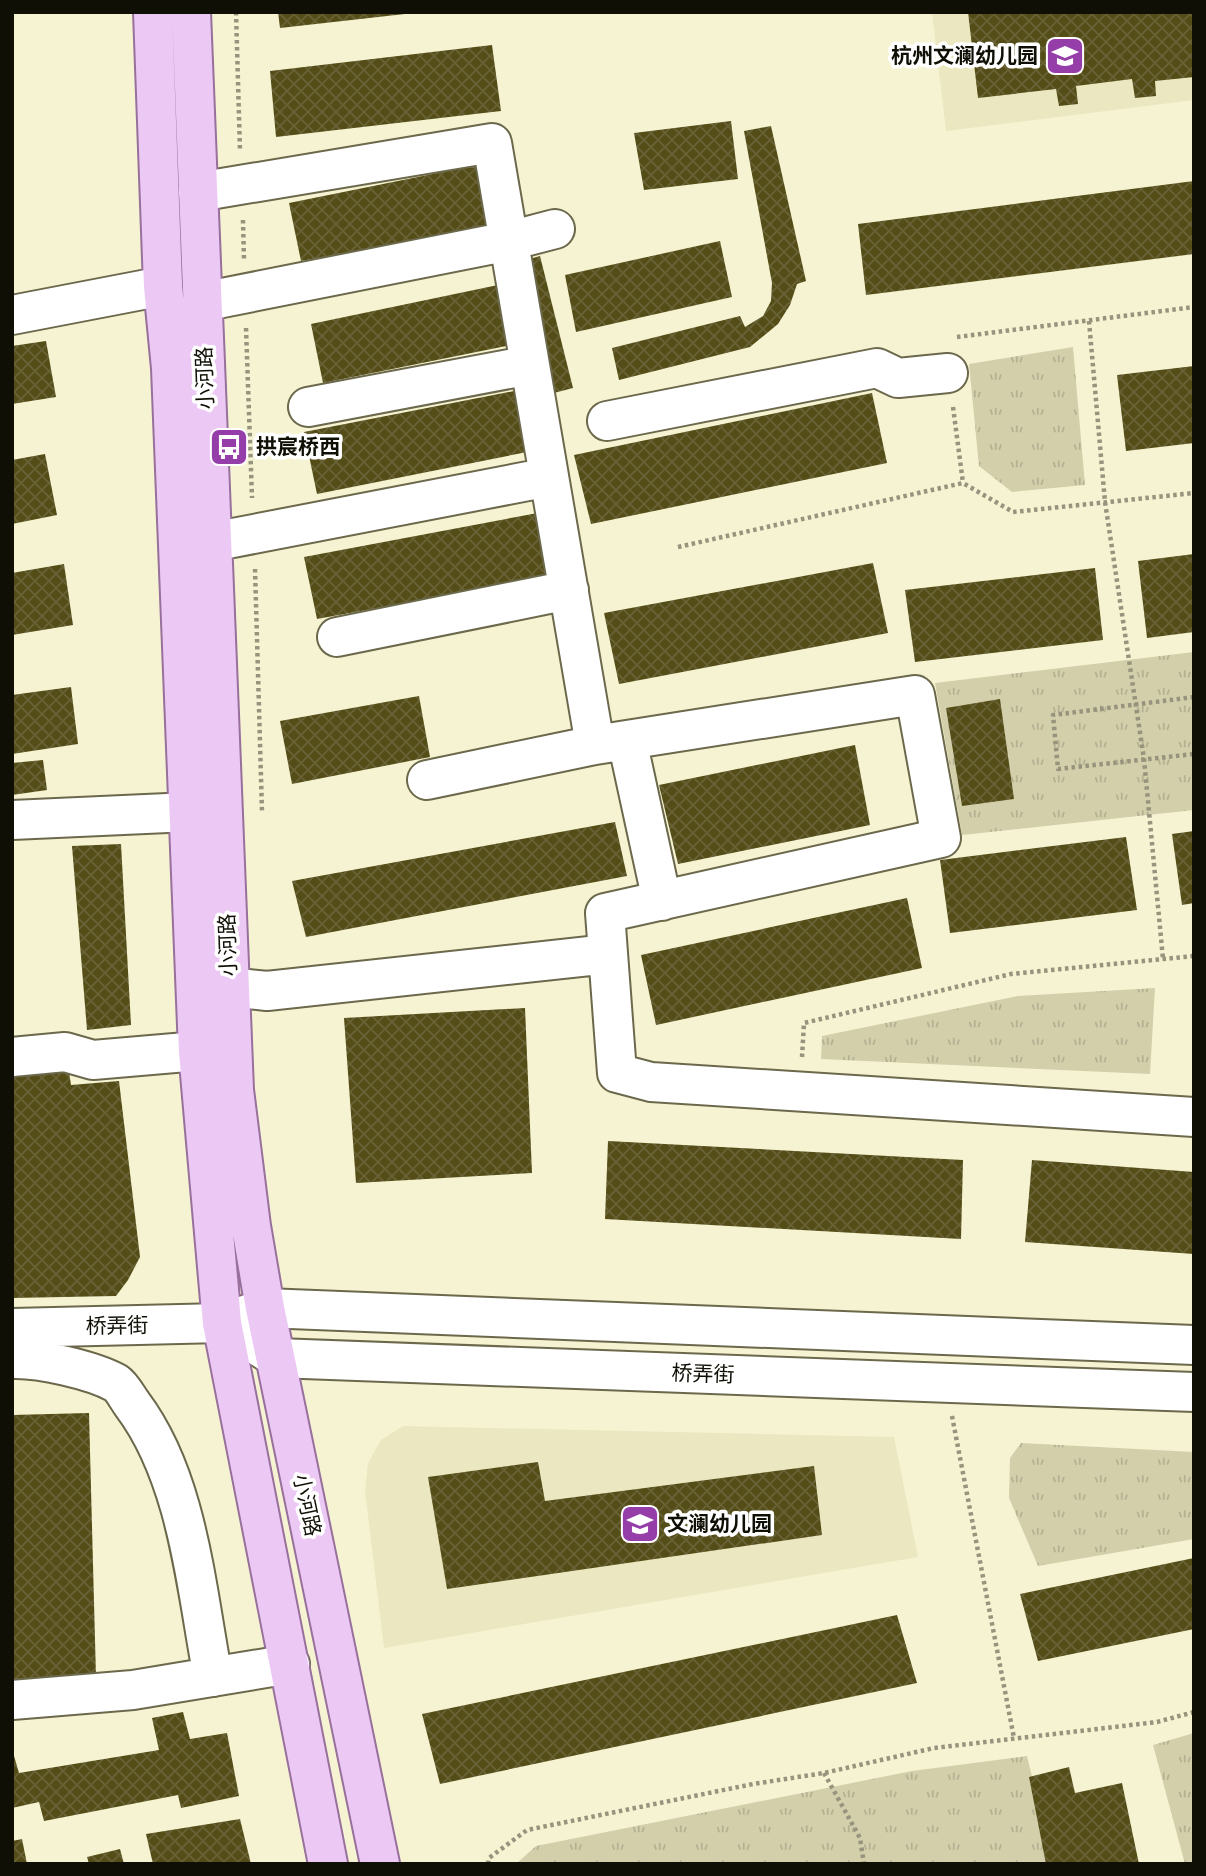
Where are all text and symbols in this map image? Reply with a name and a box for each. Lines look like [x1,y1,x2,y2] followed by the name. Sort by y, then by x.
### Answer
[1044,35,1086,77] school or university icon: 杭州文澜幼儿园
[891,43,1038,69] place label: 杭州文澜幼儿园
[191,346,219,410] street label: 小河路
[208,426,250,468] bus stop icon: 拱宸桥西
[256,434,340,460] place label: 拱宸桥西
[214,913,242,977] street label: 小河路
[85,1312,149,1340] street label: 桥弄街
[671,1360,735,1388] street label: 桥弄街
[288,1471,326,1539] street label: 小河路
[619,1503,661,1545] school or university icon: 文澜幼儿园
[667,1511,772,1537] place label: 文澜幼儿园

